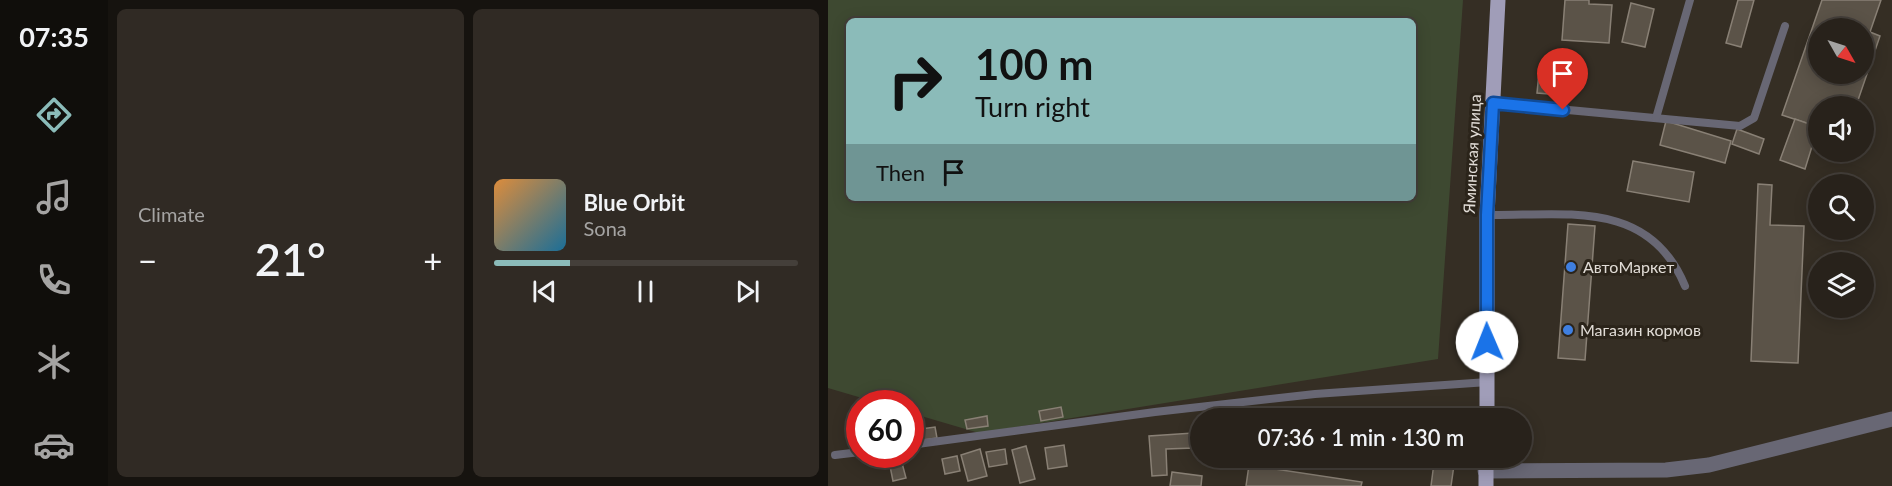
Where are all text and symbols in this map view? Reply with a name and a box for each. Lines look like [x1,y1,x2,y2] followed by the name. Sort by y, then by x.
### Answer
[1808,18,1874,84] north arrow
[1808,18,1874,318] map controls
[19,20,89,53] text: 07:35
[975,39,1093,89] text: 100 m
[876,42,954,120] icon: right
[1537,48,1588,110] pin
[1546,57,1579,90] icon: arrive
[975,90,1090,123] text: Turn right
[33,94,75,136] icon: directions
[1459,94,1484,215] street label: Яминская улица
[1808,96,1874,162] button: sound
[937,156,970,189] icon: arrive
[876,159,925,186] text: Then
[1808,174,1874,240] button: search
[33,176,75,218] icon: music
[584,189,685,216] text: Blue Orbit
[138,202,205,226] text: Climate
[584,216,627,240] text: Sona
[255,232,326,286] text: 21°
[138,240,157,280] text: −
[423,240,442,280] text: +
[1808,252,1874,318] button: layers
[1583,257,1674,276] place label: АвтоМаркет
[33,259,75,301] icon: phone
[1564,260,1578,274] marker: АвтоМаркет
[528,275,561,308] icon: previous
[629,275,662,308] icon: pause
[731,275,764,308] icon: next
[1455,310,1519,374] position arrow
[1580,320,1701,339] place label: Магазин кормов
[1561,323,1575,337] marker: Магазин кормов
[33,341,75,383] icon: climate
[846,390,924,468] speed limit sign: 60
[33,424,75,466] icon: car
[1258,424,1464,451] text: 07:36 · 1 min · 130 m

